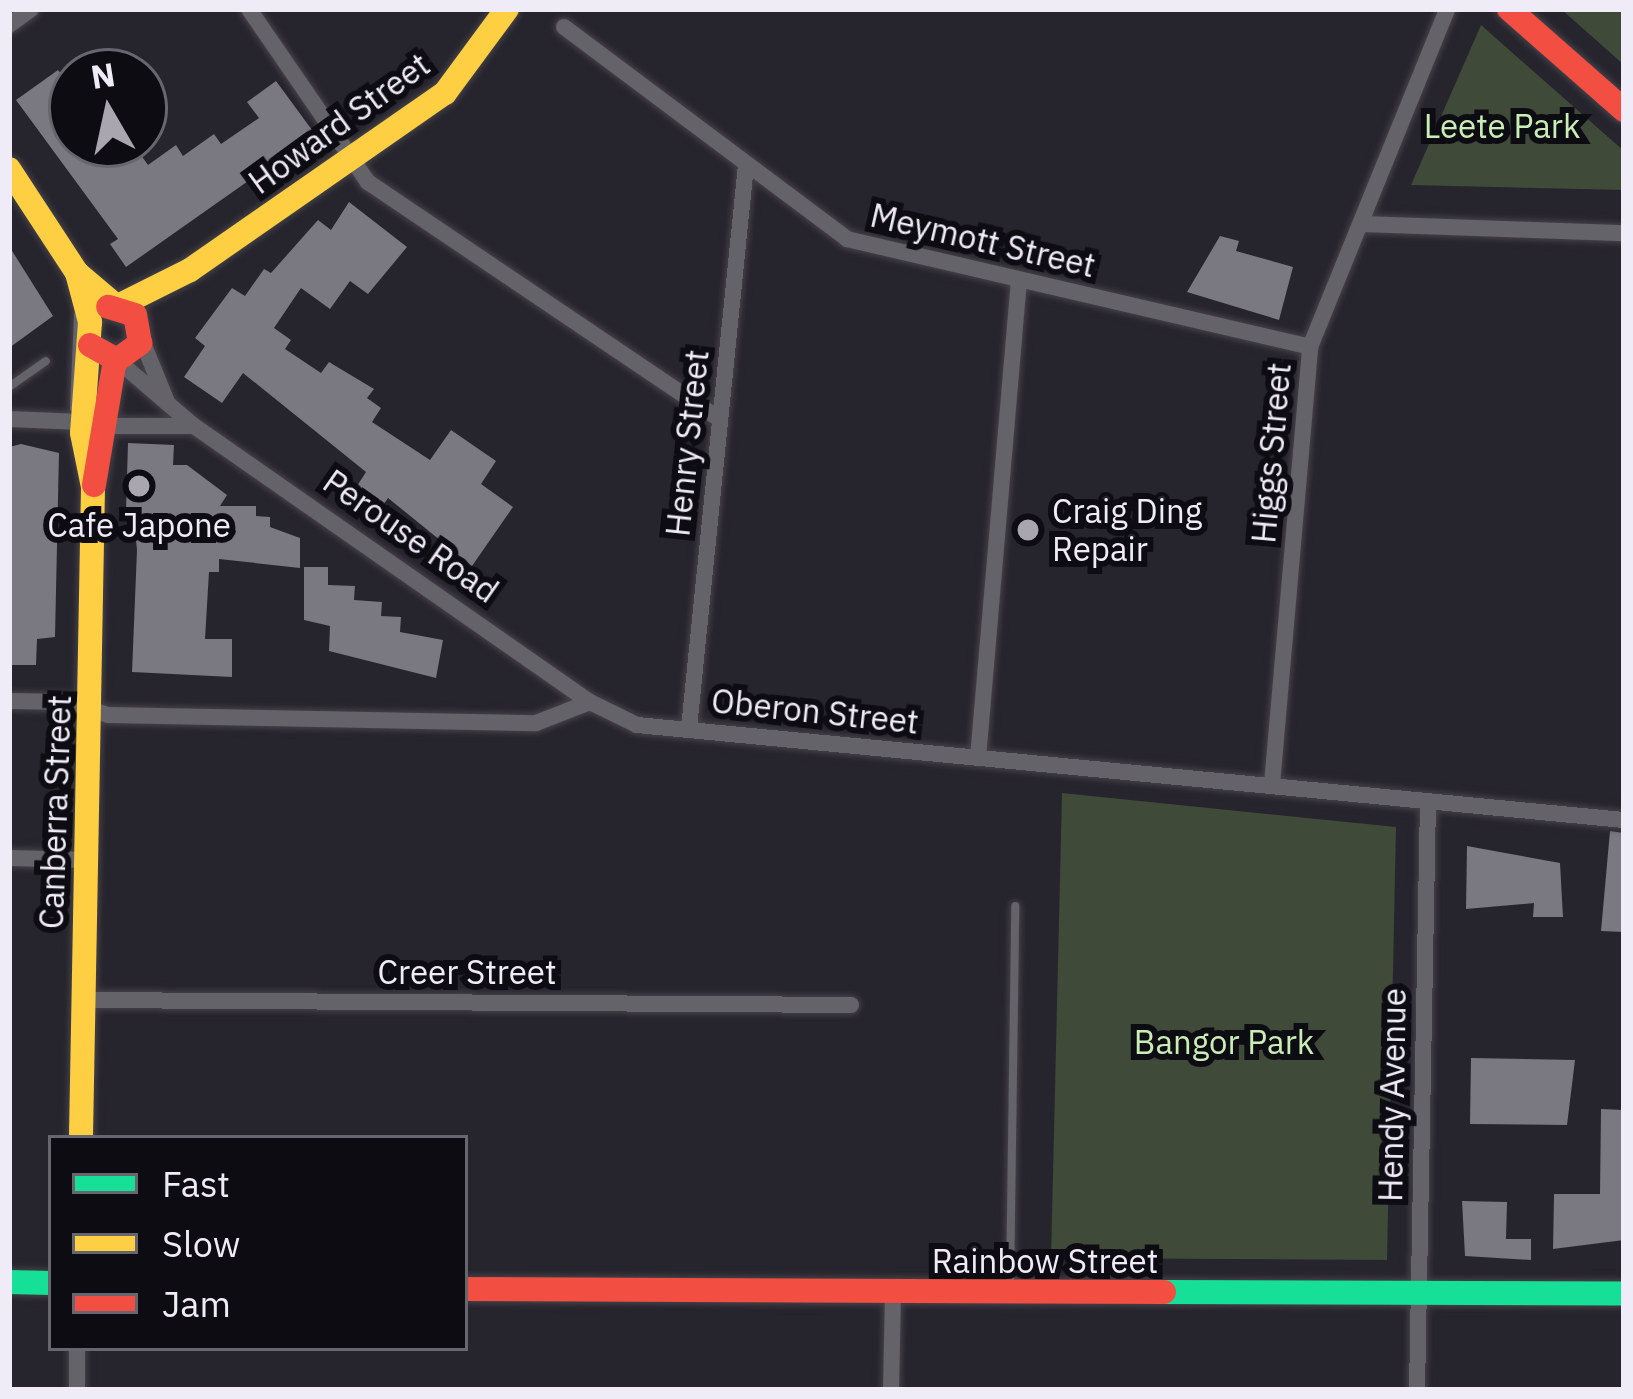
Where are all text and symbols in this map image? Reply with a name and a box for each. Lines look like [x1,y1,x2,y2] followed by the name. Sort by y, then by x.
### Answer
[241,44,437,202] street label: Howard Street
[48,48,168,168] north arrow
[88,52,118,98] text: N
[1424,106,1580,146] park label: Leete Park
[867,195,1099,285] street label: Meymott Street
[658,348,716,538] street label: Henry Street
[1243,361,1299,545] street label: Higgs Street
[316,461,506,611] street label: Perouse Road
[126,473,152,499] marker: Cafe Japone
[1052,491,1202,569] place label: Craig Ding Repair
[47,505,231,545] place label: Cafe Japone
[1015,517,1041,543] marker: Craig Ding Repair
[709,680,921,742] street label: Oberon Street
[31,694,79,930] street label: Canberra Street
[377,952,557,992] street label: Creer Street
[1370,988,1414,1202] street label: Hendy Avenue
[1134,1022,1314,1062] park label: Bangor Park
[48,1135,468,1351] legend
[162,1160,230,1207] text: Fast
[162,1220,240,1267] text: Slow
[932,1241,1158,1281] street label: Rainbow Street
[162,1280,231,1327] text: Jam

